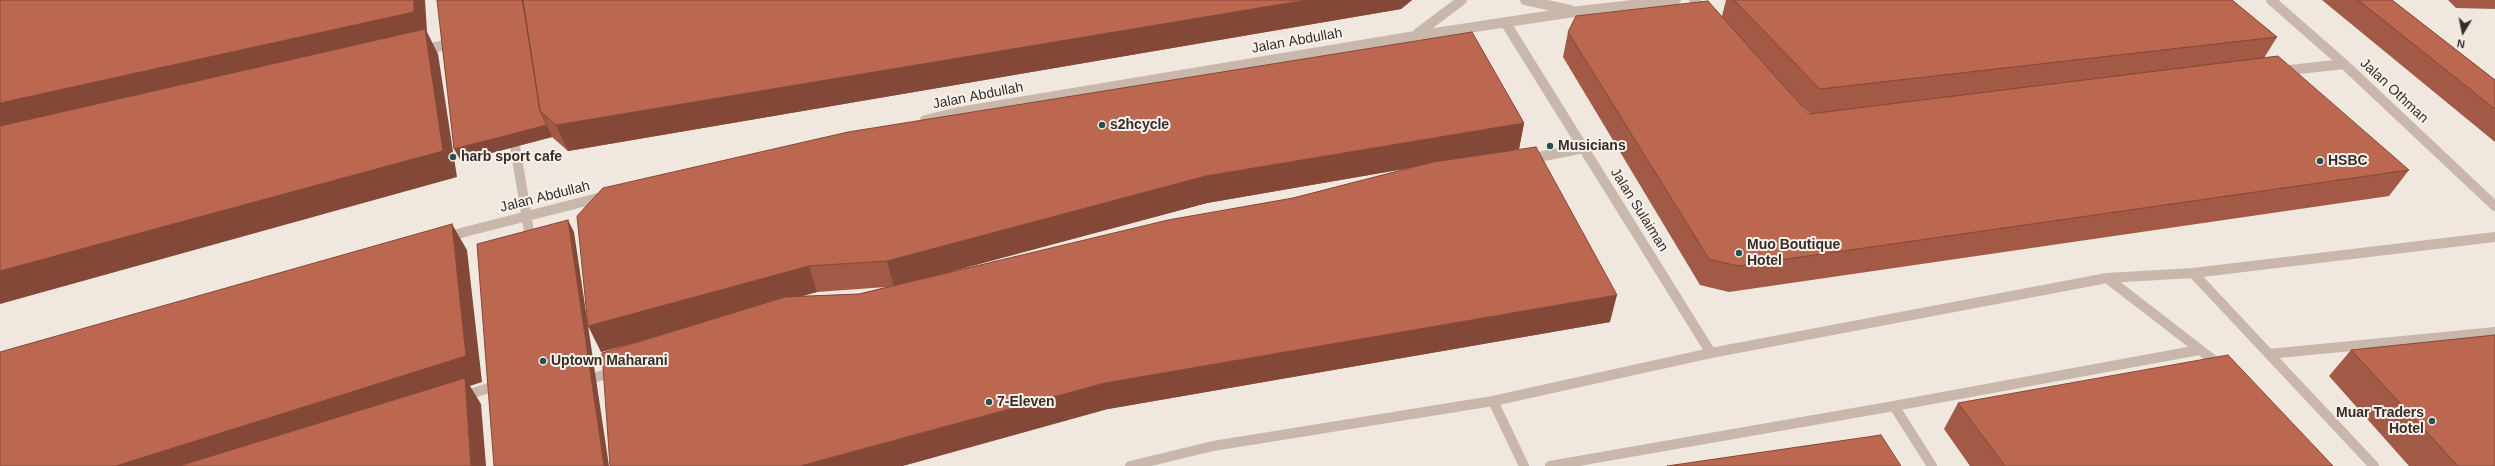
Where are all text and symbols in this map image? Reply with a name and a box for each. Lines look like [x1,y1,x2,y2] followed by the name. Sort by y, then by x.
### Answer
[2443,12,2483,52] north arrow
[1250,25,1344,57] street label: Jalan Abdullah
[2456,37,2466,50] text: N
[2356,55,2432,127] street label: Jalan Othman
[931,79,1025,113] street label: Jalan Abdullah
[1110,117,1169,133] place label: s2hcycle
[1097,120,1107,130] marker: s2hcycle
[1558,138,1626,154] place label: Musicians
[1545,141,1555,151] marker: Musicians
[461,149,562,165] place label: harb sport cafe
[448,152,458,162] marker: harb sport cafe
[2328,153,2368,169] place label: HSBC
[2315,156,2325,166] marker: HSBC
[1607,165,1671,255] street label: Jalan Sulaiman
[498,178,592,216] street label: Jalan Abdullah
[1747,237,1840,270] place label: Muo Boutique Hotel
[1734,248,1744,258] marker: Muo Boutique Hotel
[551,353,668,369] place label: Uptown Maharani
[538,356,548,366] marker: Uptown Maharani
[997,394,1055,410] place label: 7-Eleven
[984,397,994,407] marker: 7-Eleven
[2336,405,2424,438] place label: Muar Traders Hotel
[2427,416,2437,426] marker: Muar Traders Hotel

